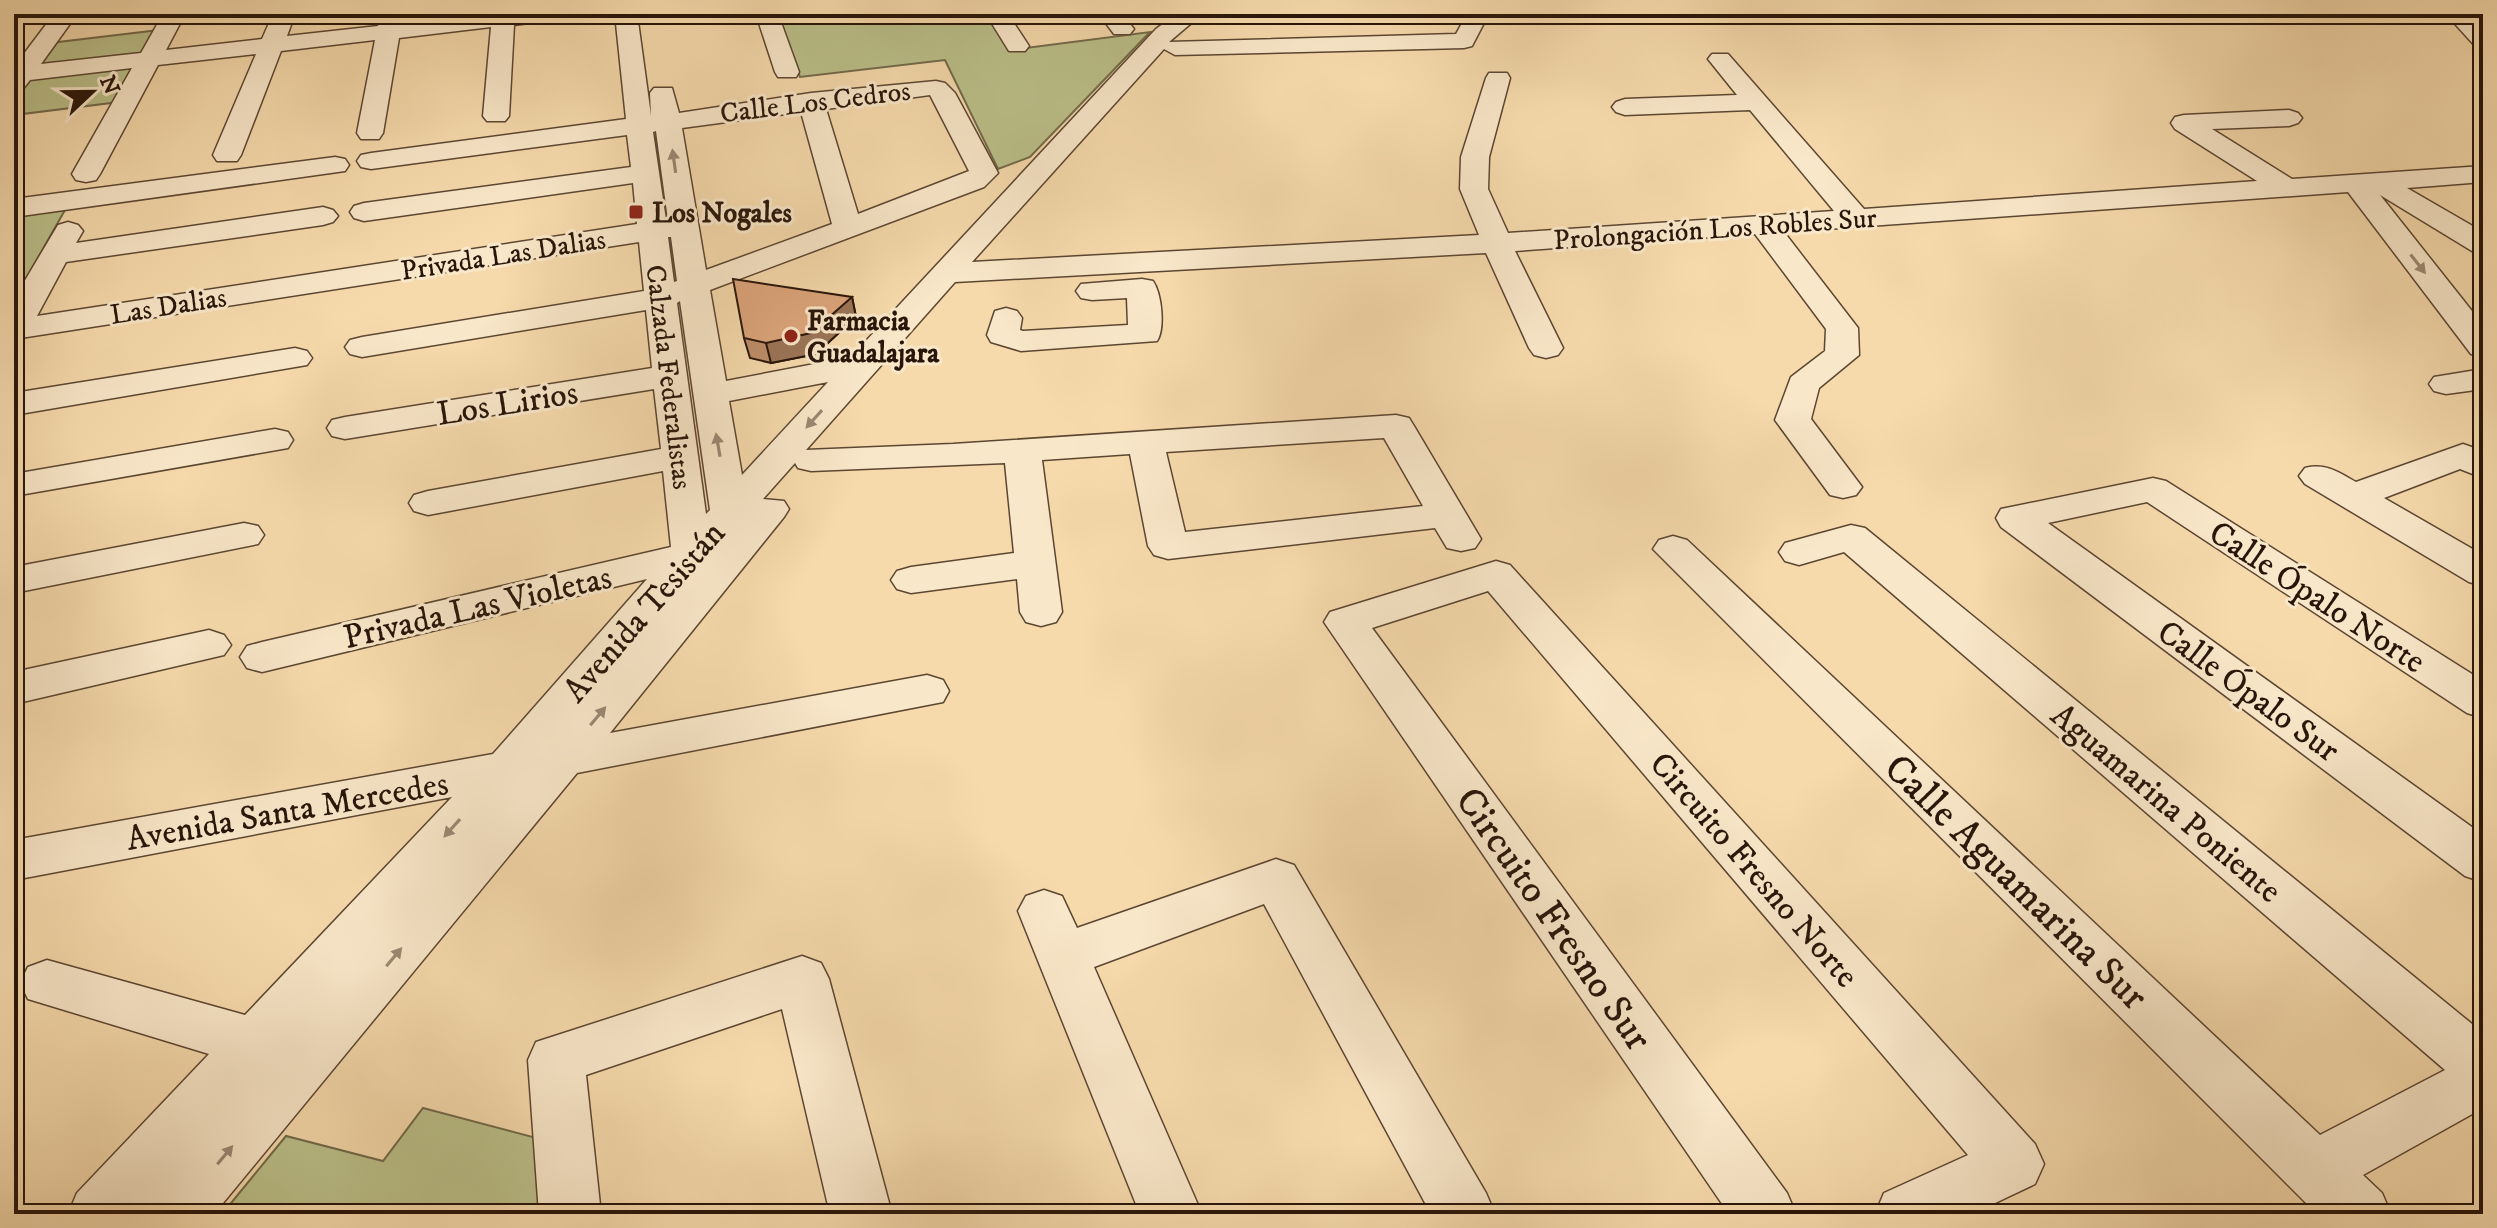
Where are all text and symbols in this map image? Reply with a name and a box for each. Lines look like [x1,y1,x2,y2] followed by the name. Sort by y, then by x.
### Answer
[52,52,132,132] north arrow
[93,72,125,99] text: N
[718,73,912,132] street label: Calle Los Cedros
[667,148,680,173] one-way arrow
[652,196,793,231] place label: Los Nogales
[1552,201,1878,258] street label: Prolongación Los Robles Sur
[627,203,645,221] marker: Los Nogales
[398,222,608,289] street label: Privada Las Dalias
[2409,254,2425,274] one-way arrow
[637,263,700,491] street label: Calzada Federalistas
[108,280,229,333] street label: Las Dalias
[807,304,940,371] place label: Farmacia Guadalajara
[782,327,800,345] marker: Farmacia Guadalajara
[434,372,581,436] street label: Los Lirios
[805,409,823,428] one-way arrow
[711,433,724,458] one-way arrow
[2201,512,2433,683] street label: Calle Ópalo Norte
[554,513,735,711] street label: Avenida Tesistán
[339,557,616,659] street label: Privada Las Violetas
[2148,611,2347,772] street label: Calle Ópalo Sur
[2042,695,2290,912] street label: Aguamarina Poniente
[589,706,606,726] one-way arrow
[1640,744,1867,997] street label: Circuito Fresno Norte
[1872,744,2157,1022] street label: Calle Aguamarina Sur
[123,763,452,861] street label: Avenida Santa Mercedes
[1443,778,1662,1061] street label: Circuito Fresno Sur
[444,819,462,838] one-way arrow
[385,947,402,967] one-way arrow
[216,1145,233,1165] one-way arrow

